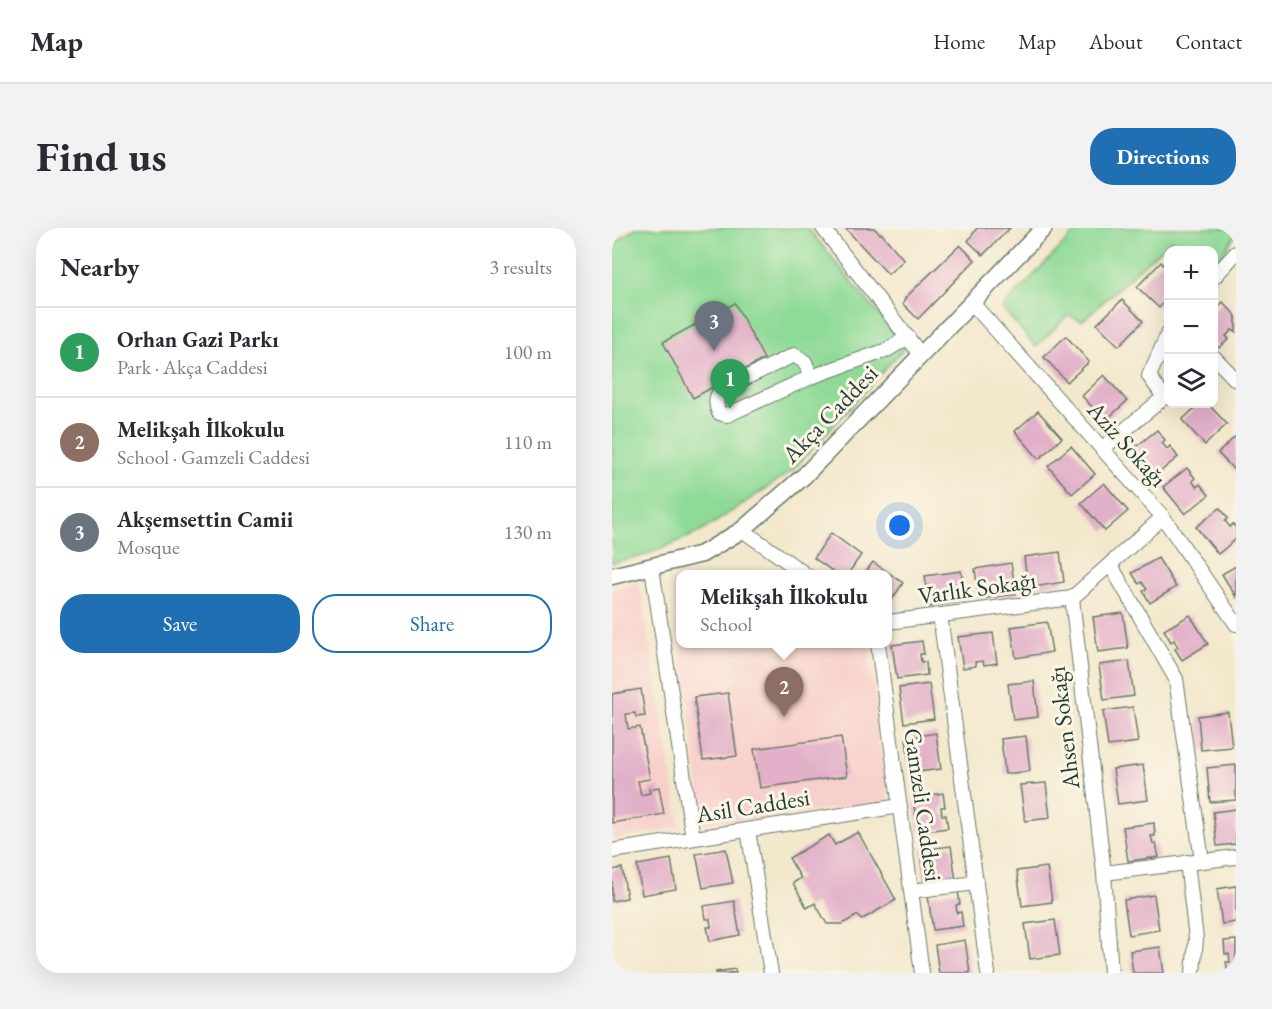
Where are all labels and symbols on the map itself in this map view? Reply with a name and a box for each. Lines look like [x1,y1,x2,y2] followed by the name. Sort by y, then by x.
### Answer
[694,302,734,351] pin: 3
[774,358,884,470] street label: Akça Caddesi
[710,360,750,409] pin: 1
[1080,394,1174,493] street label: Aziz Sokağı
[885,511,914,540] your location
[916,564,1038,611] street label: Varlık Sokağı
[1041,665,1087,792] street label: Ahsen Sokağı
[764,668,804,717] pin: 2
[897,726,950,884] street label: Gamzeli Caddesi
[693,781,812,830] street label: Asil Caddesi

